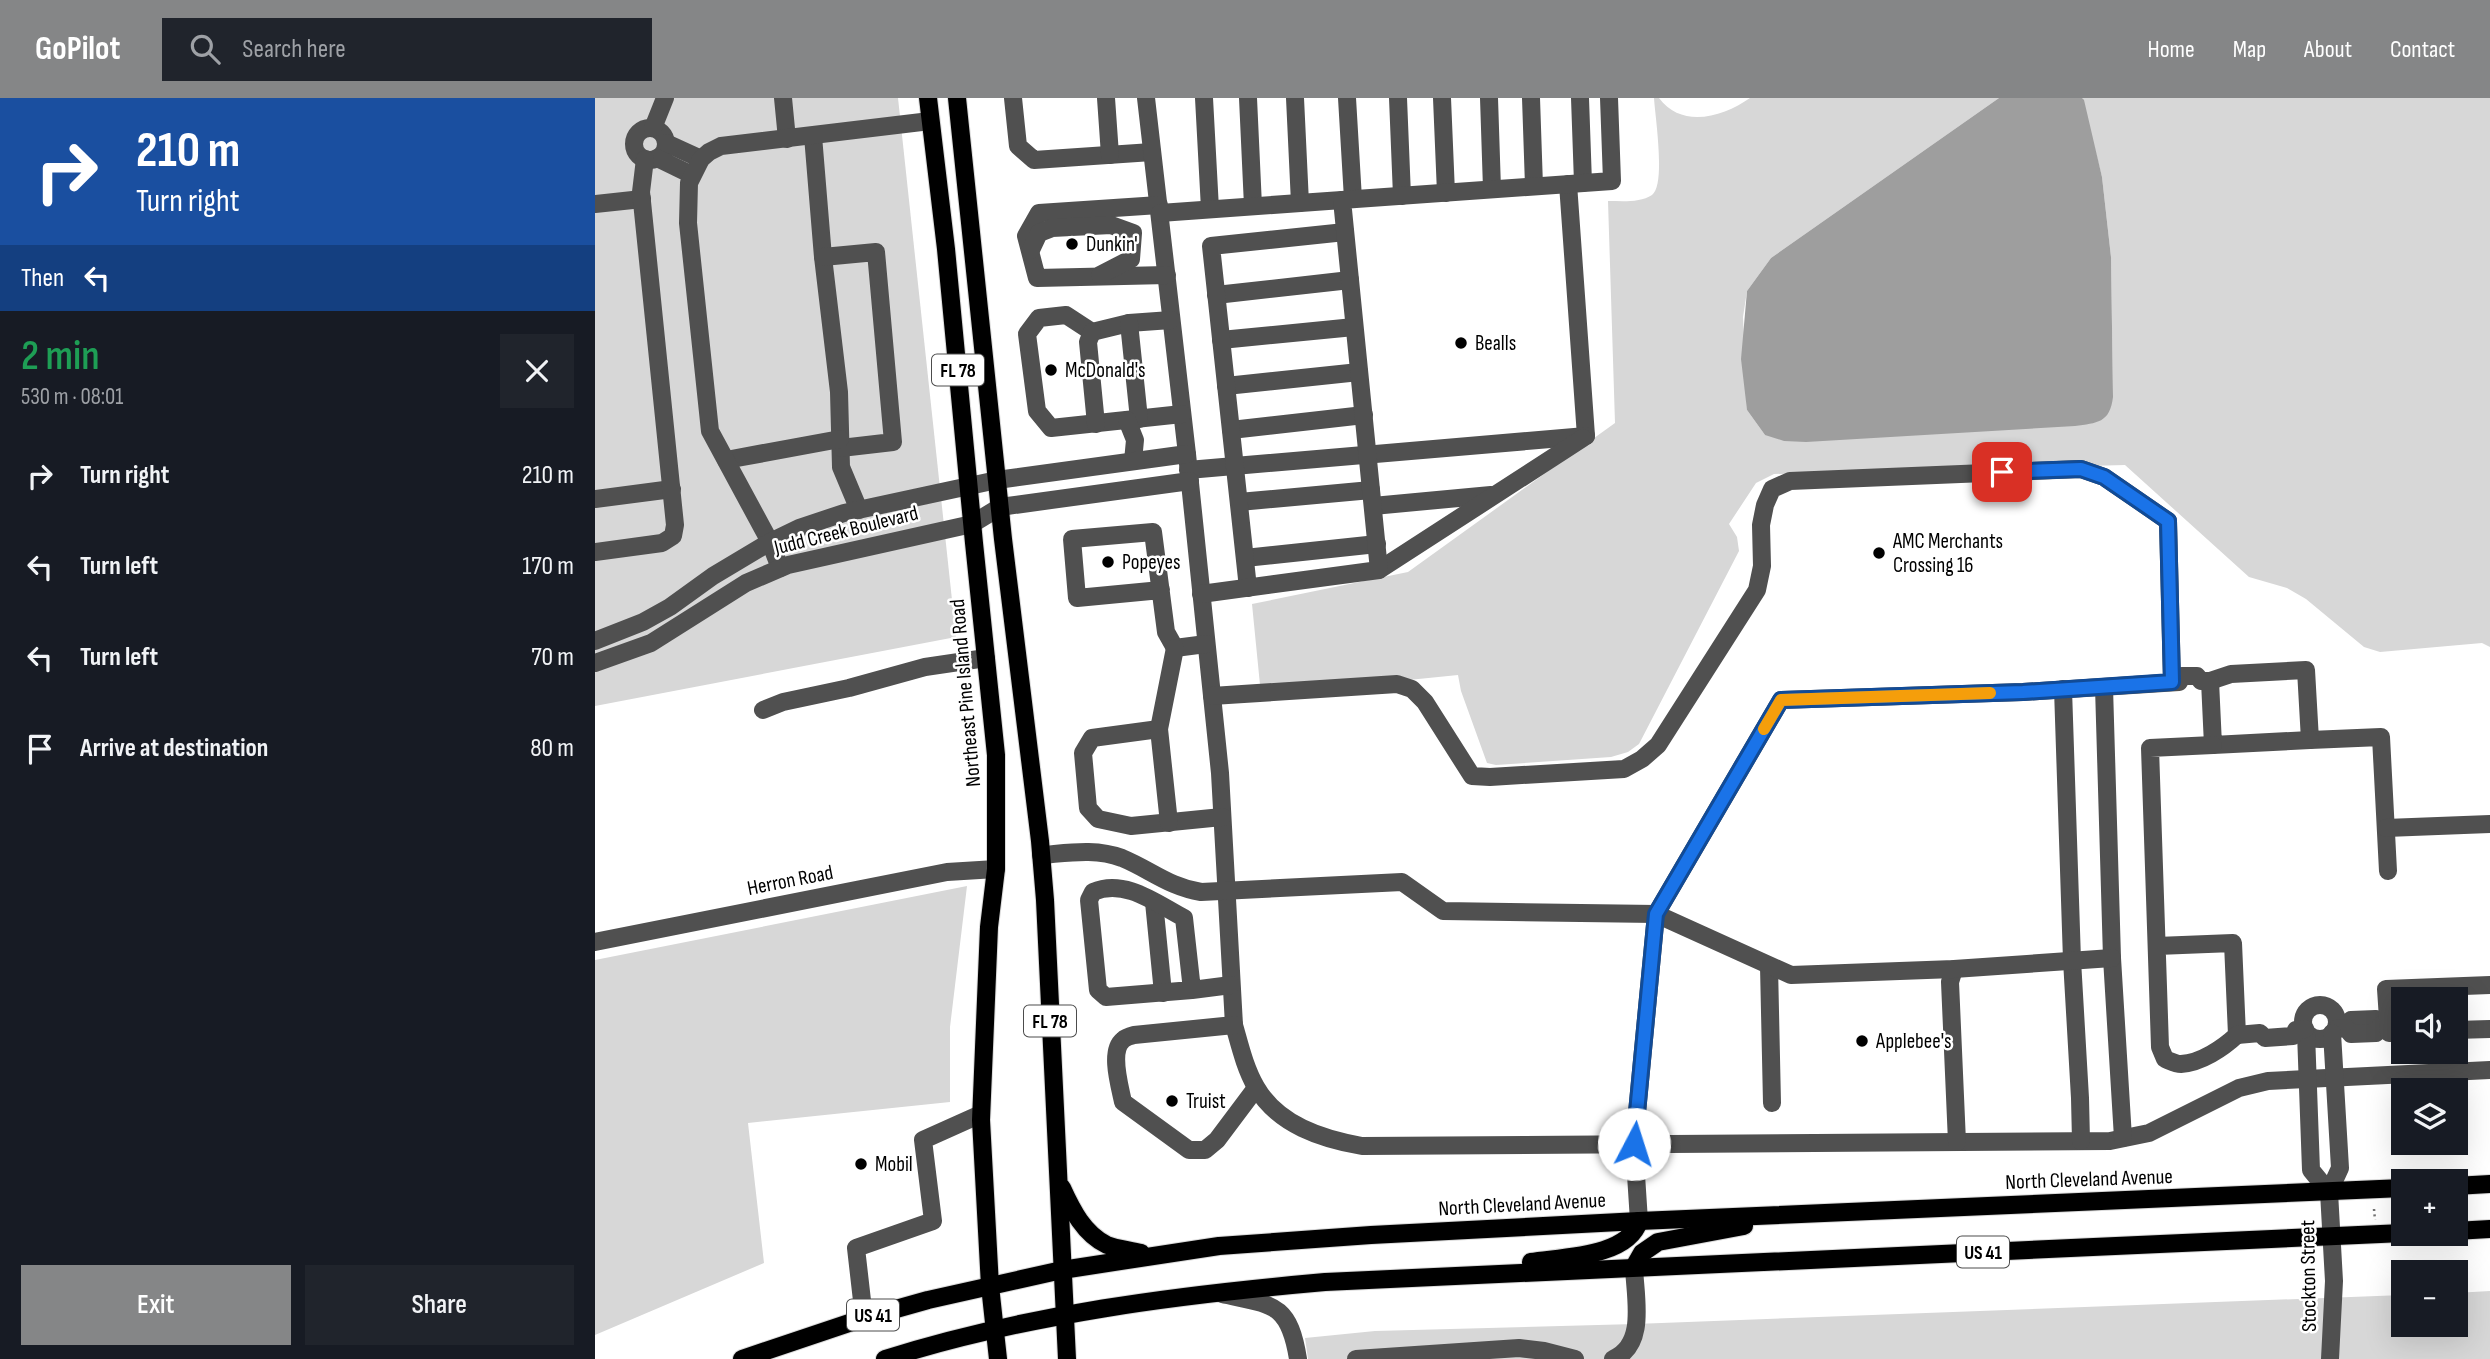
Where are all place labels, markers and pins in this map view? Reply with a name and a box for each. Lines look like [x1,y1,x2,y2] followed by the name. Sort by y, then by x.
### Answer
[1086,232,1138,257] place label: Dunkin'
[1064,236,1080,252] marker: Dunkin'
[1475,331,1516,356] place label: Bealls
[1453,335,1469,351] marker: Bealls
[1065,358,1146,383] place label: McDonald's
[1043,362,1059,378] marker: McDonald's
[1972,442,2032,502] pin
[1892,529,2003,578] place label: AMC Merchants Crossing 16
[1871,545,1887,561] marker: AMC Merchants Crossing 16
[1122,550,1181,575] place label: Popeyes
[1100,554,1116,570] marker: Popeyes
[1875,1029,1952,1054] place label: Applebee's
[1854,1033,1870,1049] marker: Applebee's
[1186,1089,1226,1114] place label: Truist
[1164,1093,1180,1109] marker: Truist
[875,1152,913,1177] place label: Mobil
[853,1156,869,1172] marker: Mobil

